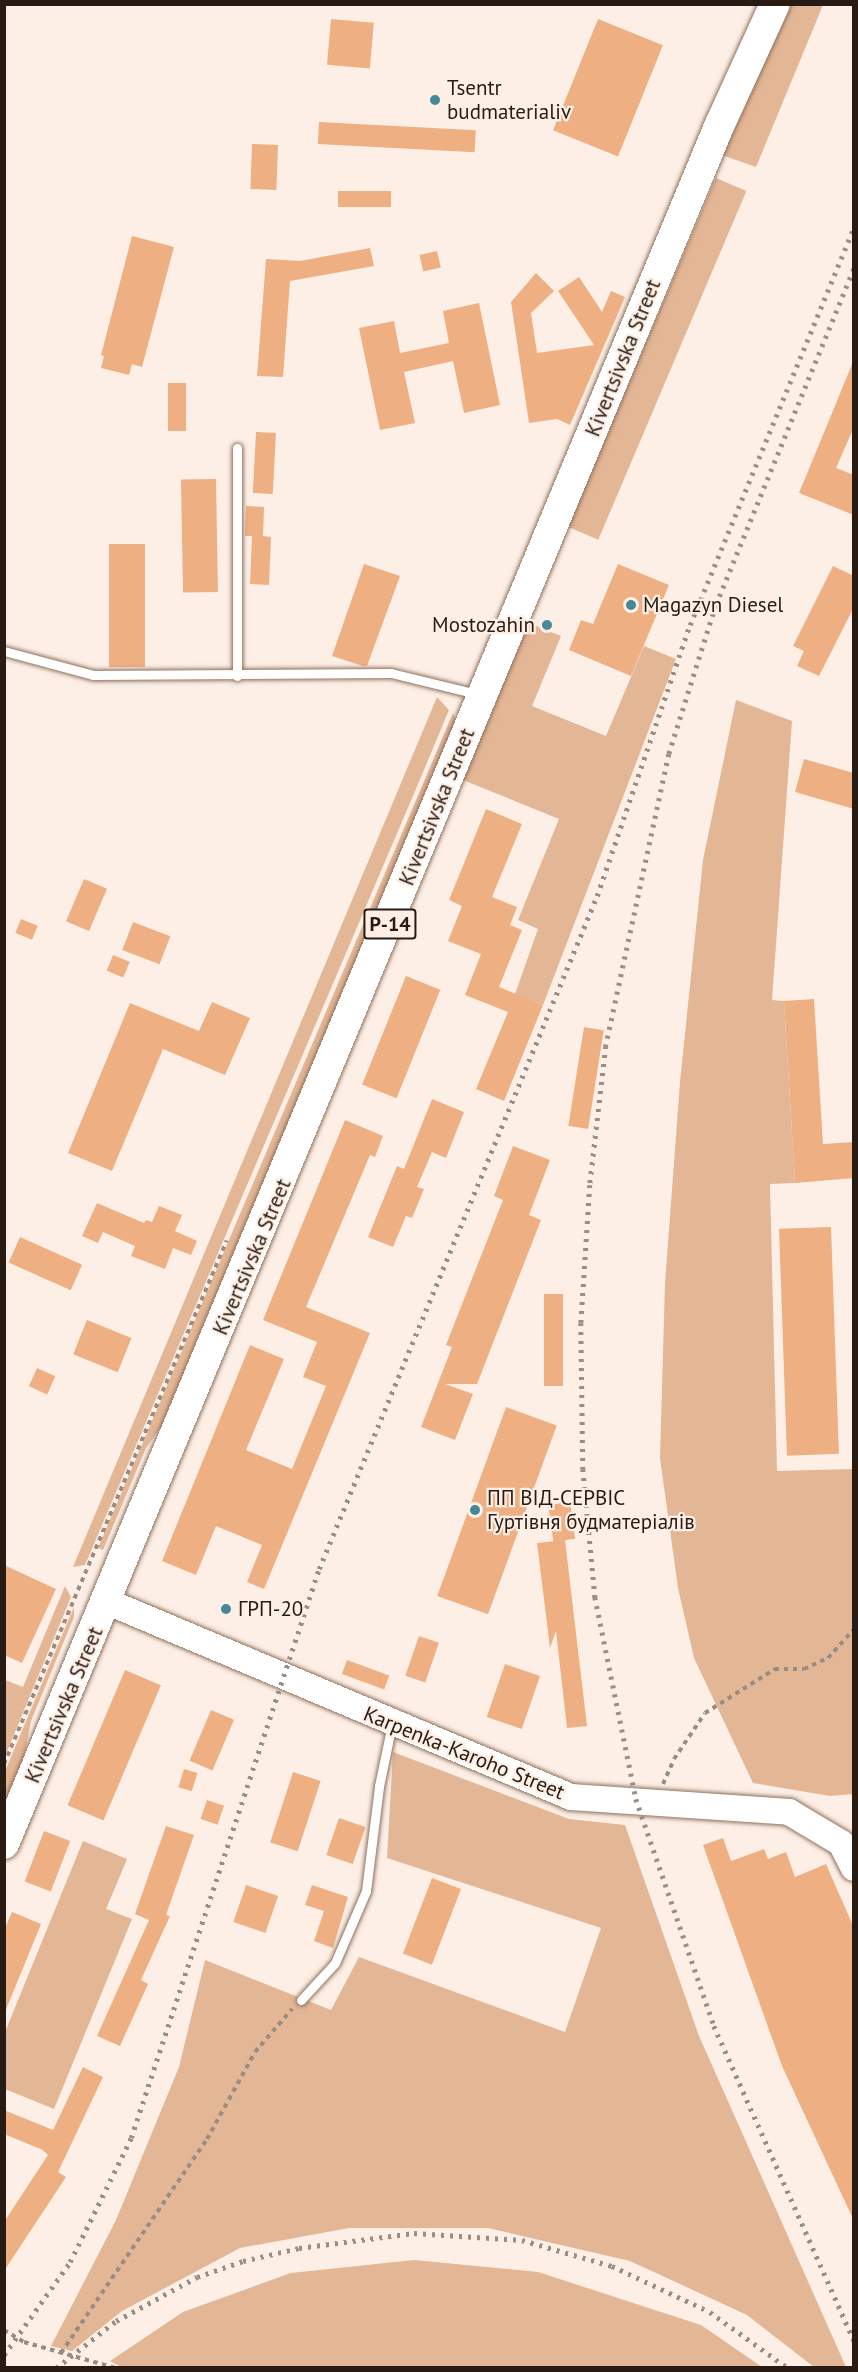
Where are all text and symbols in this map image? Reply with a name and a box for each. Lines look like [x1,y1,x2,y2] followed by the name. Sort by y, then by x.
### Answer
[447,75,571,125] place label: Tsentr budmaterialiv
[428,93,442,107] marker: Tsentr budmaterialiv
[580,276,666,440] street label: Kivertsivska Street
[643,592,783,618] place label: Magazyn Diesel
[624,598,638,612] marker: Magazyn Diesel
[432,612,535,638] place label: Mostozahin
[540,618,554,632] marker: Mostozahin
[394,725,480,889] street label: Kivertsivska Street
[363,907,417,941] road number: Р-14
[208,1175,296,1339] street label: Kivertsivska Street
[487,1485,695,1535] place label: ПП ВІД-СЕРВІС Гуртівня будматеріалів
[468,1503,482,1517] marker: ПП ВІД-СЕРВІС Гуртівня будматеріалів
[238,1596,303,1622] place label: ГРП-20
[219,1602,233,1616] marker: ГРП-20
[20,1623,108,1787] street label: Kivertsivska Street
[360,1701,568,1805] street label: Karpenka-Karoho Street

